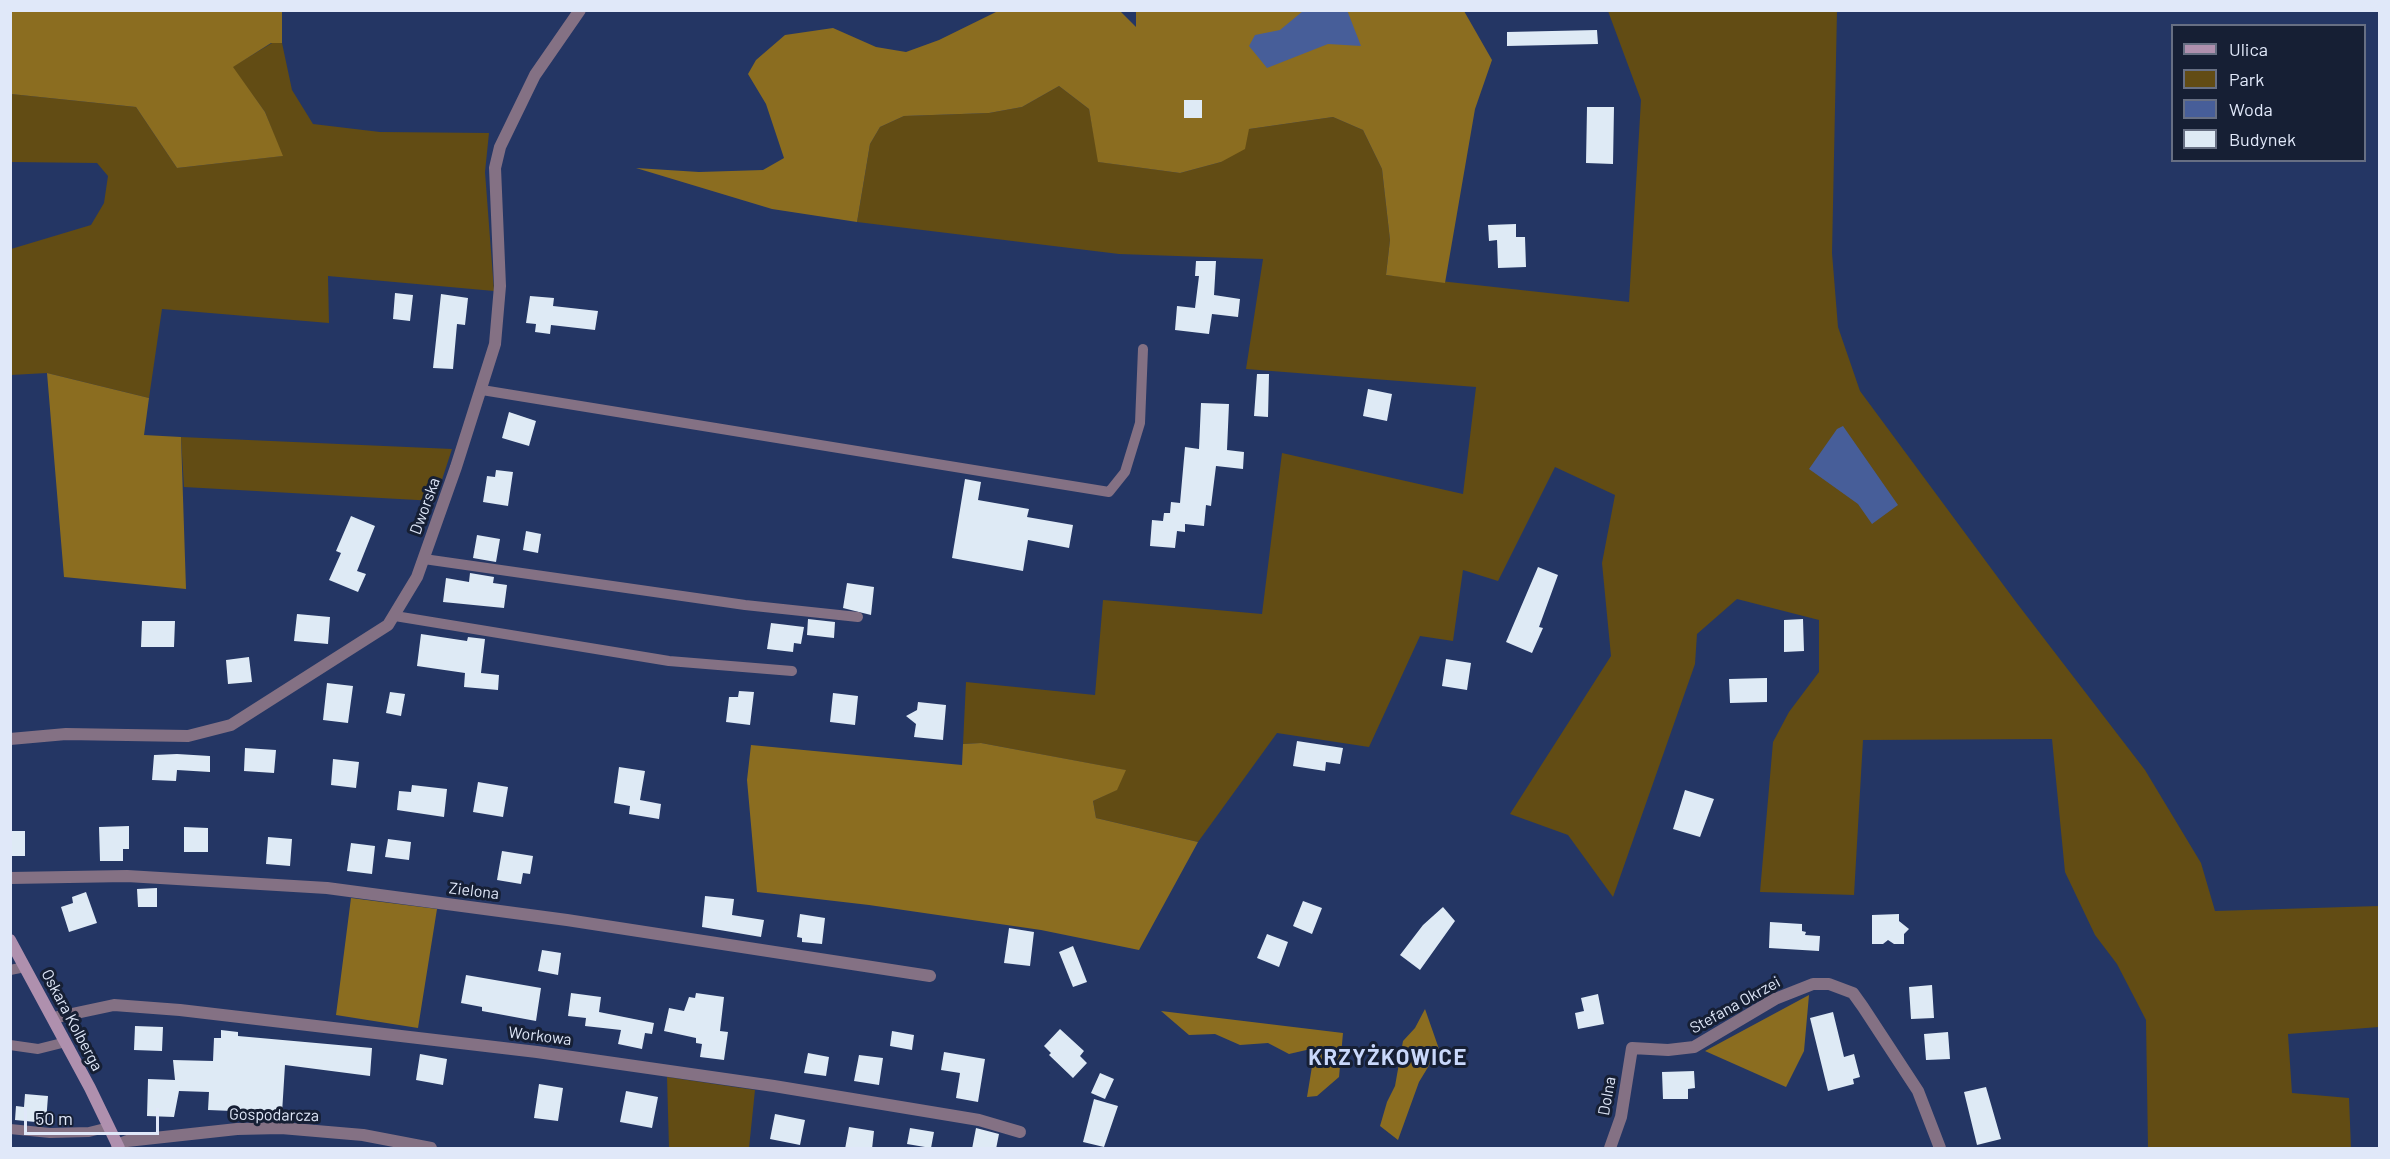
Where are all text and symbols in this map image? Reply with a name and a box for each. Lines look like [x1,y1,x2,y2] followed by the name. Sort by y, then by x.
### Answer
[2171,24,2366,162] legend
[2229,38,2268,60] text: Ulica
[2229,68,2264,90] text: Park
[2229,98,2273,120] text: Woda
[2229,128,2296,150] text: Budynek
[406,475,444,537] street label: Dworska
[448,878,500,904] street label: Zielona
[37,966,107,1074] street label: Oskara Kolberga
[1686,972,1784,1038] street label: Stefana Okrzei
[507,1023,573,1049] street label: Workowa
[1308,1045,1468,1071] district label: KRZYŻKOWICE
[1594,1075,1620,1117] street label: Dolna
[27,1096,162,1134] scale bar
[229,1105,319,1125] street label: Gospodarcza
[35,1107,73,1129] text: 50 m

